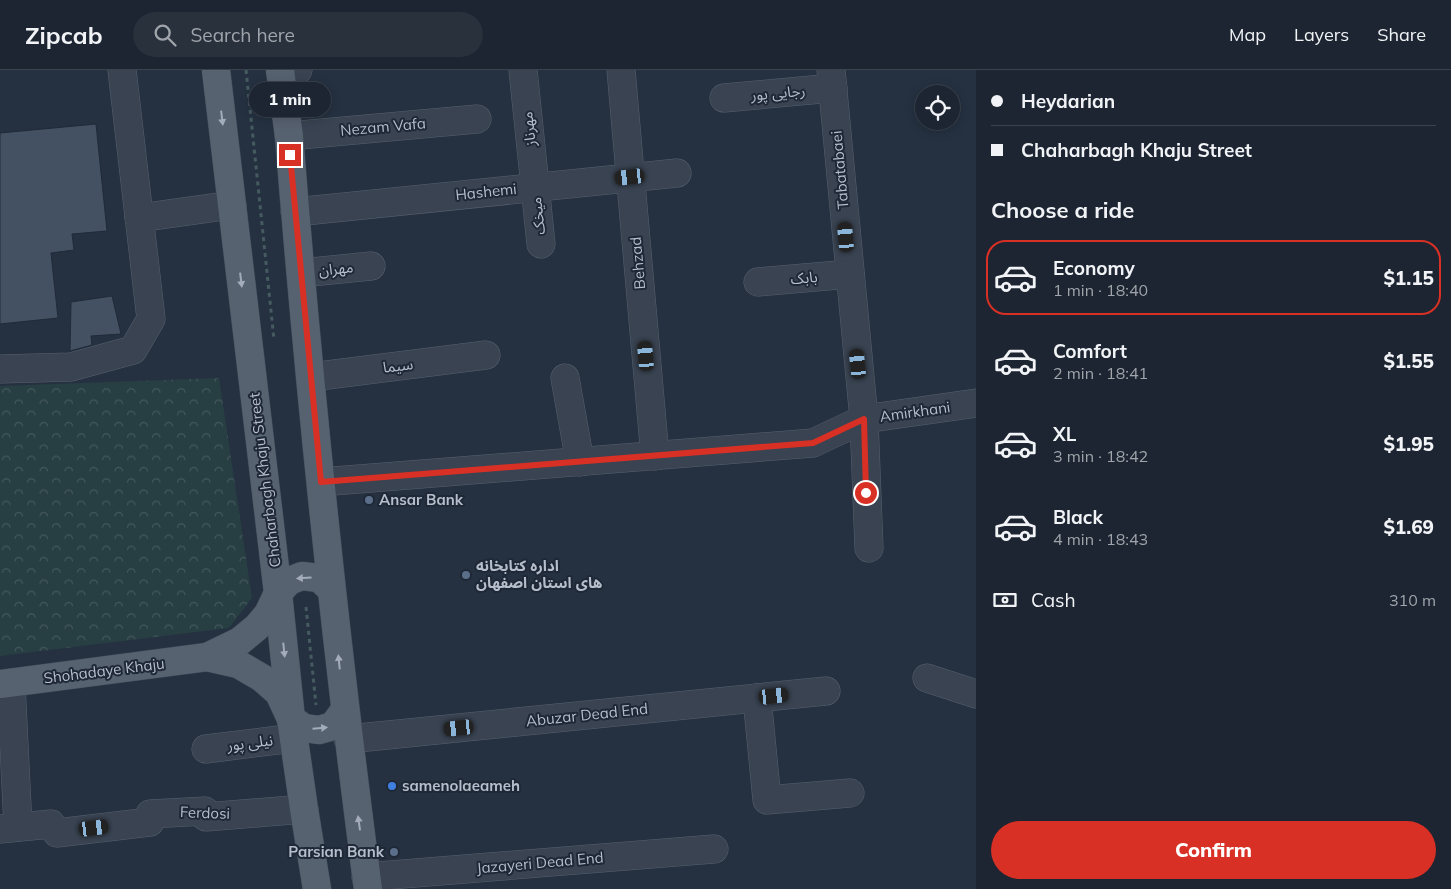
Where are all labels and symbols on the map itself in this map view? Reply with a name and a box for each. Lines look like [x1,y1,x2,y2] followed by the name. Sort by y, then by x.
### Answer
[749,81,806,106] street label: رجایی پور
[249,82,331,118] callout: 1 min
[218,111,226,127] one-way arrow
[517,111,540,148] street label: مهرناز
[339,113,426,140] street label: Nezam Vafa
[827,130,852,210] street label: Tabatabaei
[279,144,301,166] route end
[614,168,645,186] car
[454,179,518,204] street label: Hashemi
[526,196,549,236] street label: میخک
[837,221,854,253] car
[626,236,649,290] street label: Behzad
[318,257,354,280] street label: مهران
[790,267,818,288] street label: بابک
[237,272,245,288] one-way arrow
[637,340,654,372] car
[848,348,867,380] car
[382,354,414,377] street label: سیما
[244,392,285,569] street label: Chaharbagh Khaju Street
[878,397,951,426] street label: Amirkhani
[855,482,877,504] route start
[379,490,464,509] place label: Ansar Bank
[363,494,375,506] marker: Ansar Bank
[476,556,603,592] place label: اداره کتابخانه های استان اصفهان
[460,569,472,581] marker: اداره کتابخانه های استان اصفهان
[295,574,311,582] one-way arrow
[280,642,288,658] one-way arrow
[42,654,166,687] street label: Shohadaye Khaju
[335,654,343,670] one-way arrow
[758,687,789,705] car
[525,699,649,730] street label: Abuzar Dead End
[443,719,474,737] car
[312,724,328,732] one-way arrow
[225,730,274,756] street label: نیلی پور
[402,776,520,795] place label: samenolaeameh
[386,780,398,792] marker: samenolaeameh
[180,802,230,823] street label: Ferdosi
[355,815,363,831] one-way arrow
[78,819,109,837] car
[288,842,385,861] place label: Parsian Bank
[388,846,400,858] marker: Parsian Bank
[476,847,604,878] street label: Jazayeri Dead End

